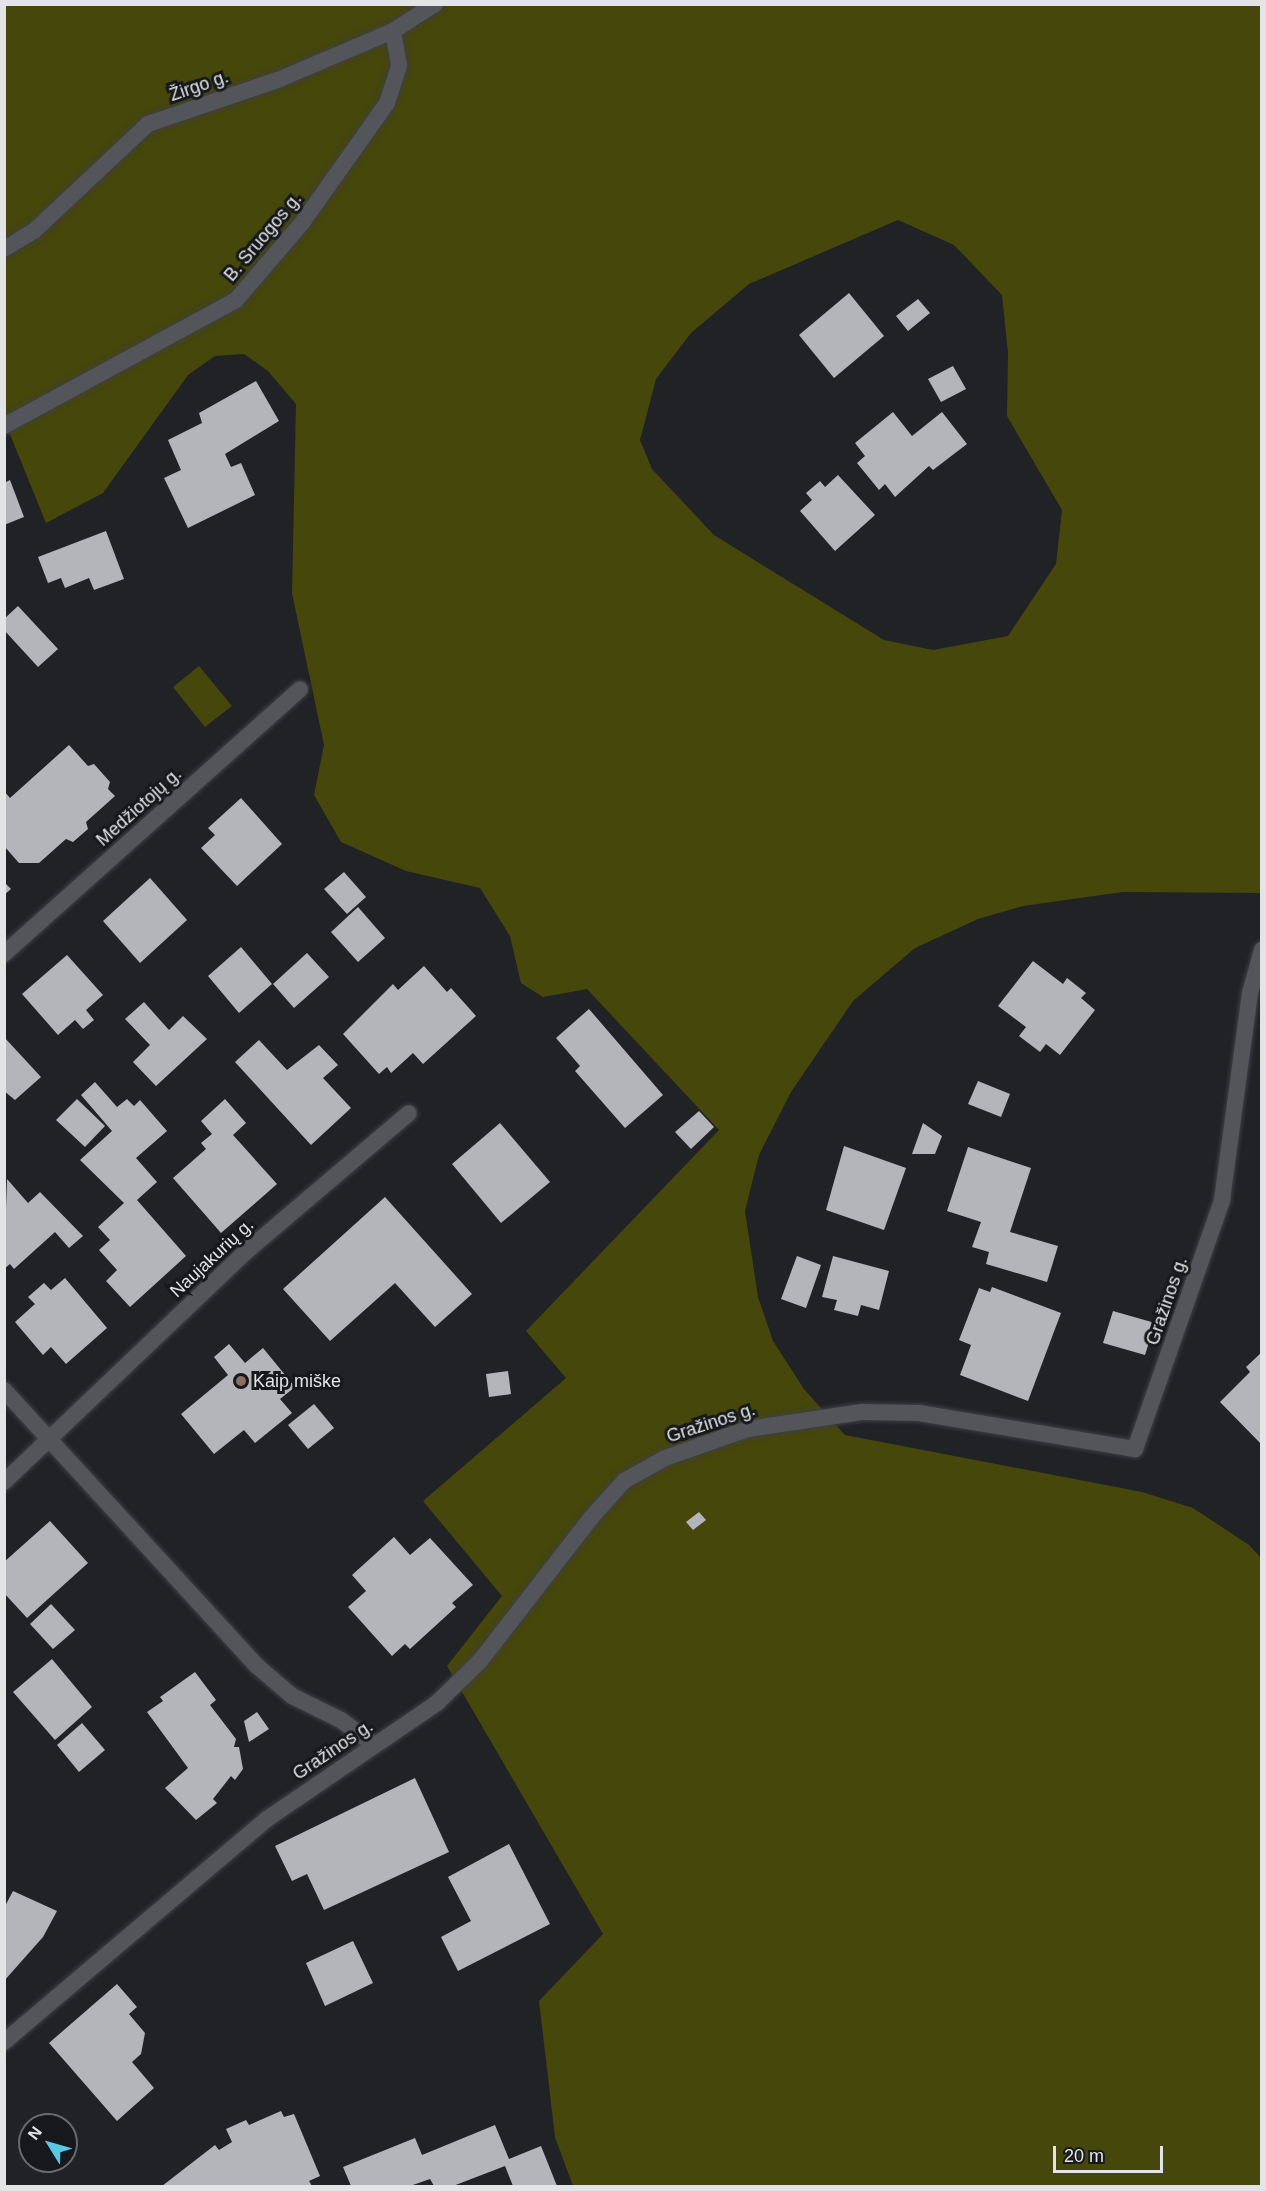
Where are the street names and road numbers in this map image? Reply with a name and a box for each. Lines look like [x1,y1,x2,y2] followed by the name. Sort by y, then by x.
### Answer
[167,66,231,106] street label: Žirgo g.
[220,188,306,286] street label: B. Sruogos g.
[92,763,186,851] street label: Medžiotojų g.
[166,1214,258,1302] street label: Naujakurių g.
[1142,1254,1192,1348] street label: Gražinos g.
[664,1399,758,1447] street label: Gražinos g.
[289,1715,377,1785] street label: Gražinos g.

